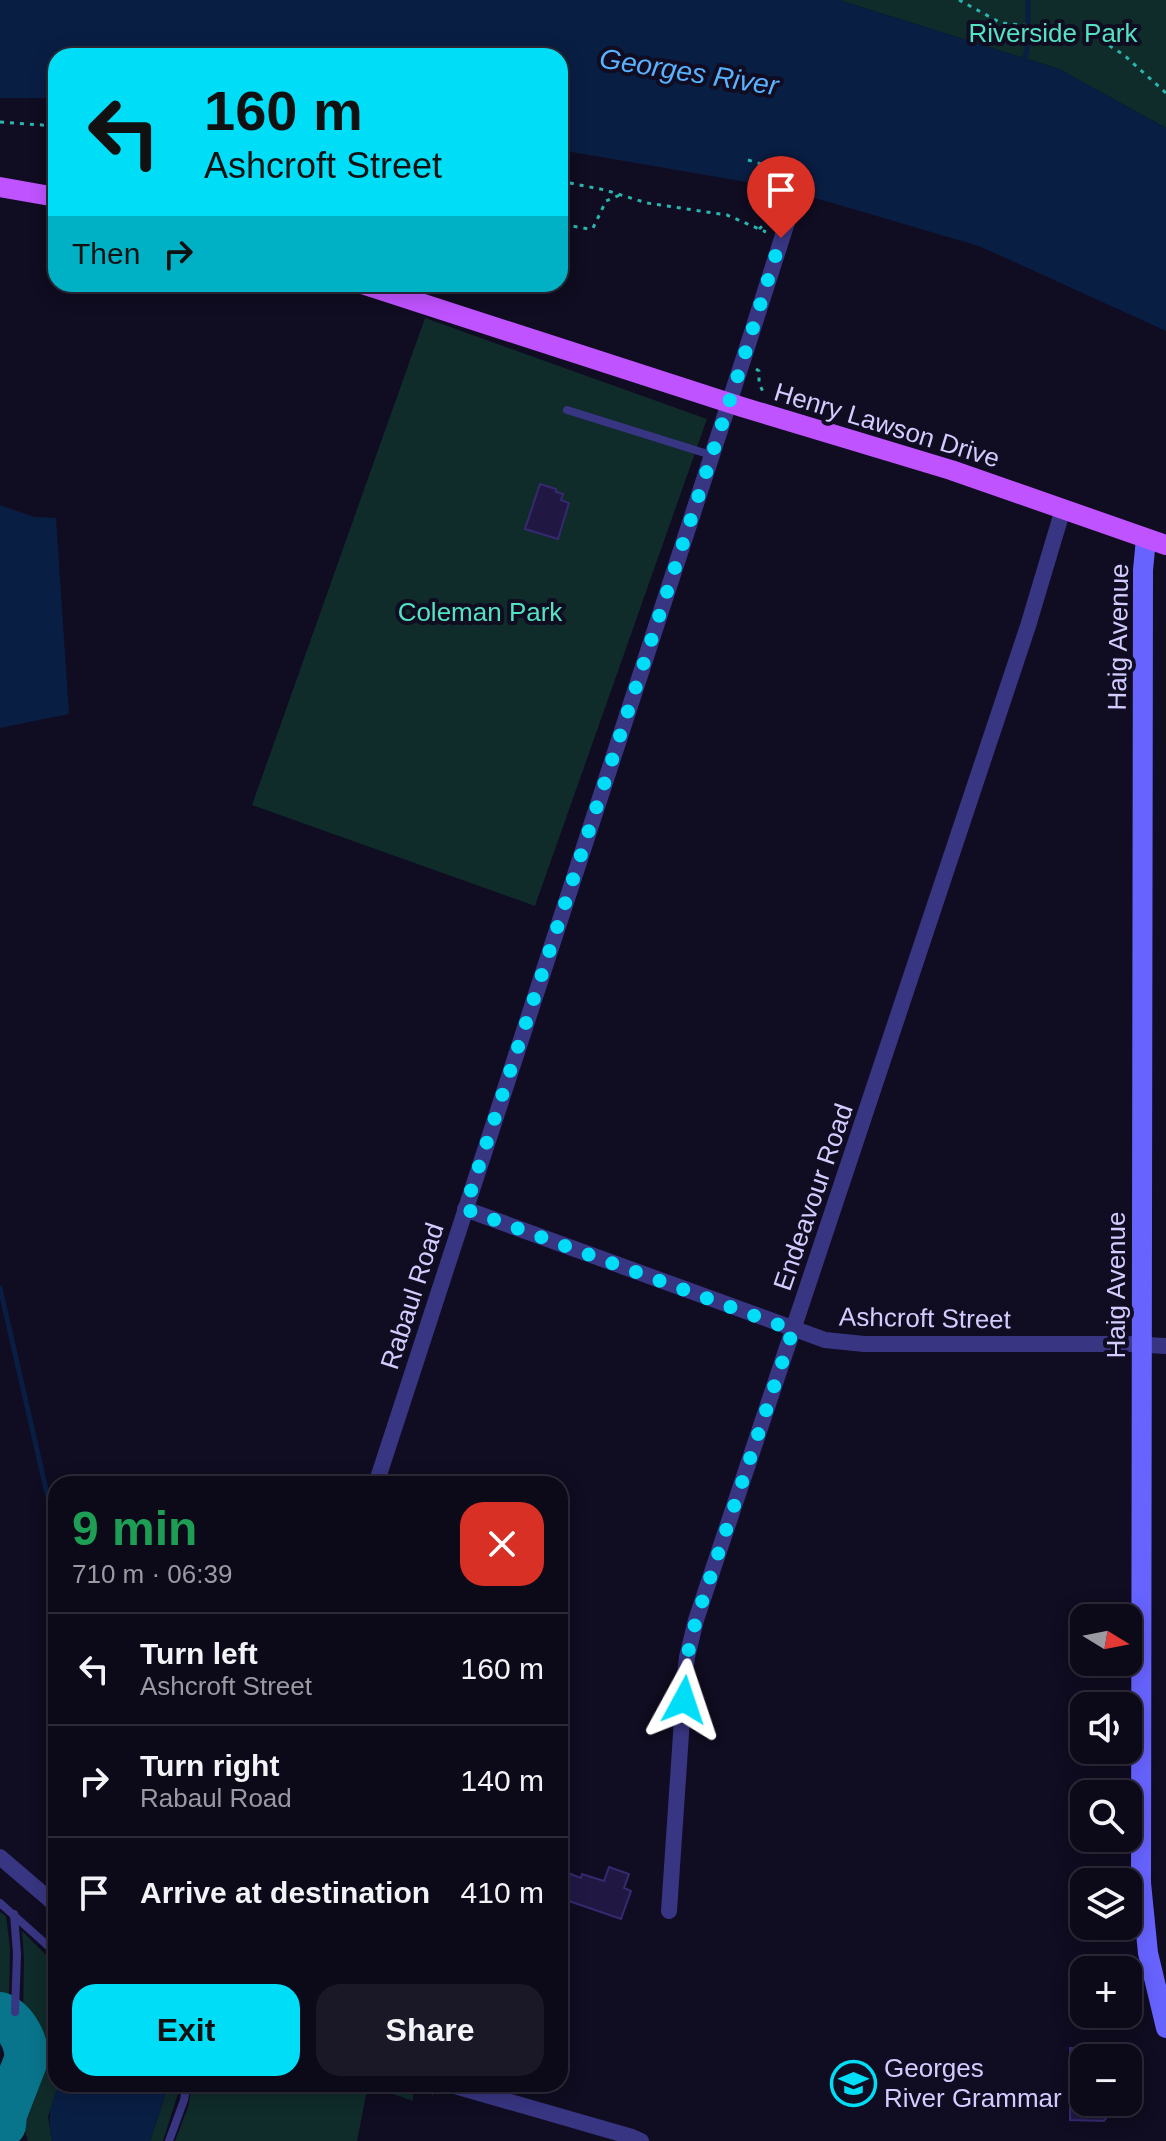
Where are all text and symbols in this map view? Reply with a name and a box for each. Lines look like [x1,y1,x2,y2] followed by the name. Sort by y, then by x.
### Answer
[968,18,1139,48] park label: Riverside Park
[597,43,782,102] water label: Georges River
[204,79,363,142] text: 160 m
[72,80,176,184] icon: left
[204,145,442,186] text: Ashcroft Street
[747,156,815,238] pin
[759,168,803,212] icon: arrive
[156,232,200,276] icon: right
[72,237,140,270] text: Then
[771,376,1003,474] street label: Henry Lawson Drive
[1102,563,1134,711] street label: Haig Avenue
[398,597,563,627] park label: Coleman Park
[767,1100,859,1294] street label: Endeavour Road
[1101,1212,1131,1358] street label: Haig Avenue
[374,1219,450,1373] street label: Rabaul Road
[839,1302,1012,1335] street label: Ashcroft Street
[72,1502,197,1555] text: 9 min
[460,1502,544,1586] button: close
[72,1559,232,1589] text: 710 m · 06:39
[1070,1604,1142,1676] north arrow
[1070,1604,1142,2116] map controls
[140,1637,258,1670] text: Turn left
[72,1647,116,1691] icon: left
[461,1652,544,1685] text: 160 m
[642,1658,726,1742] position arrow
[140,1671,312,1701] text: Ashcroft Street
[1070,1692,1142,1764] button: sound
[140,1749,279,1782] text: Turn right
[72,1759,116,1803] icon: right
[461,1764,544,1797] text: 140 m
[1070,1780,1142,1852] button: search
[140,1783,292,1813] text: Rabaul Road
[1070,1868,1142,1940] button: layers
[72,1871,116,1915] icon: arrive
[140,1876,430,1909] text: Arrive at destination
[461,1876,544,1909] text: 410 m
[1070,1956,1142,2028] button: +
[72,1984,300,2076] button: Exit
[316,1984,544,2076] button: Share
[1070,2044,1142,2116] button: −
[884,2053,1062,2113] place label: Georges River Grammar
[829,2059,877,2107] school or university icon: Georges River Grammar

